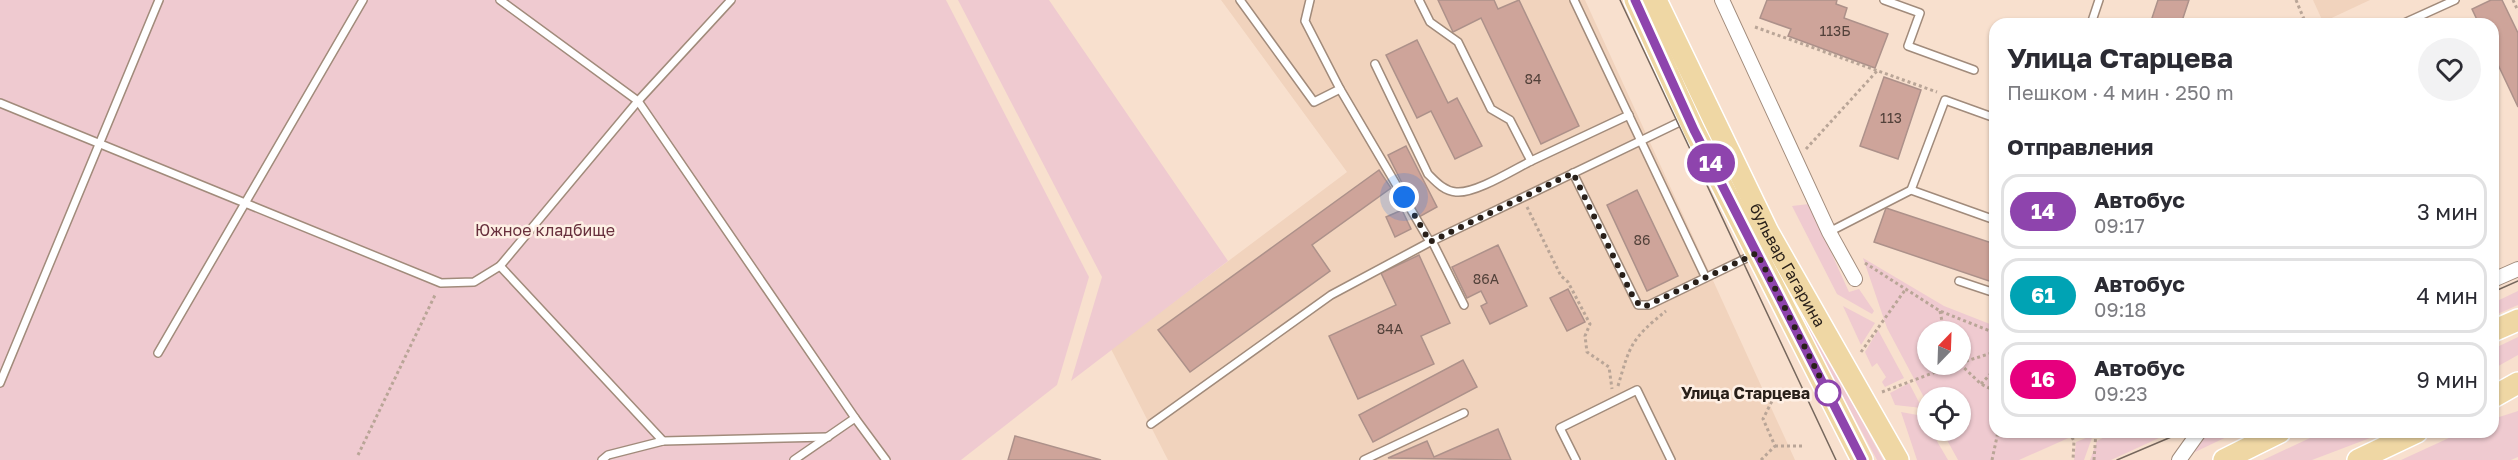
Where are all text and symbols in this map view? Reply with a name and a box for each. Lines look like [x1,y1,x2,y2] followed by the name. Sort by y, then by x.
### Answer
[1819,22,1851,39] house number: 113Б
[2418,38,2481,101] button: heart
[2007,41,2233,74] text: Улица Старцева
[1524,70,1542,87] house number: 84
[2007,80,2234,104] text: Пешком · 4 мин · 250 m
[1880,109,1902,126] house number: 113
[2007,133,2153,160] text: Отправления
[1684,144,1738,182] line badge: 14
[1699,150,1723,176] text: 14
[1389,182,1419,212] your location
[2094,186,2185,213] text: Автобус
[2031,198,2055,224] text: 14
[2417,198,2478,225] text: 3 мин
[1746,200,1830,330] street label: бульвар Гагарина
[2094,213,2145,237] text: 09:17
[475,220,615,240] park label: Южное кладбище
[1633,231,1651,248] house number: 86
[1473,270,1500,287] house number: 86А
[2094,270,2185,297] text: Автобус
[2031,282,2055,308] text: 61
[2416,282,2478,309] text: 4 мин
[2094,297,2146,321] text: 09:18
[1377,320,1404,337] house number: 84А
[1917,321,1971,375] north arrow
[1917,321,1971,441] map controls
[2094,354,2185,381] text: Автобус
[2031,366,2055,392] text: 16
[2417,366,2478,393] text: 9 мин
[1815,380,1841,406] marker: Улица Старцева
[2094,381,2148,405] text: 09:23
[1681,383,1810,403] place label: Улица Старцева
[1917,387,1971,441] button: locate

